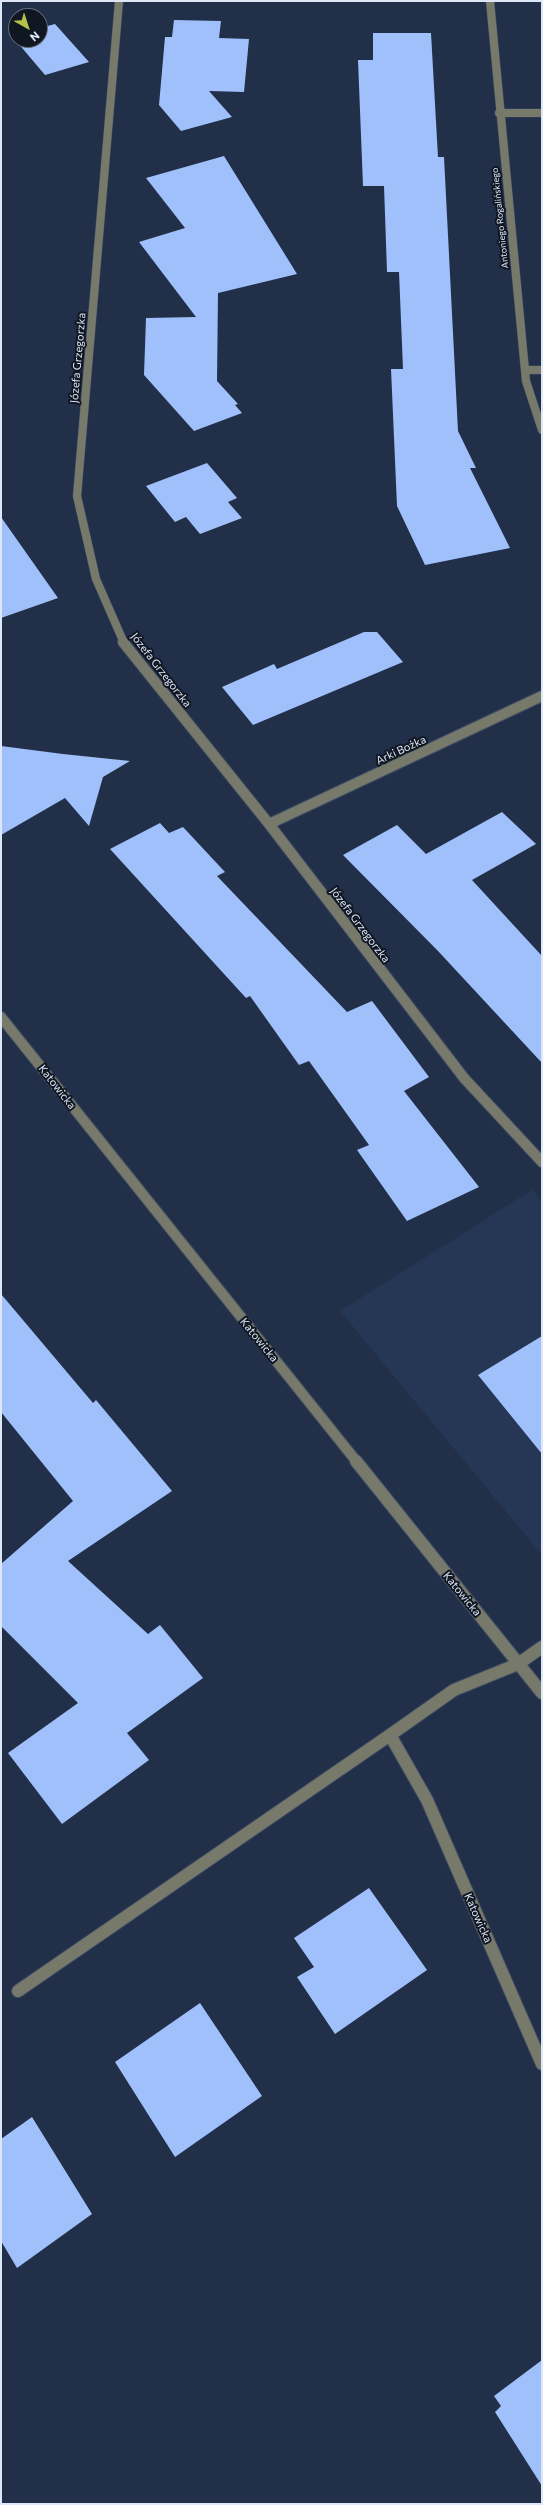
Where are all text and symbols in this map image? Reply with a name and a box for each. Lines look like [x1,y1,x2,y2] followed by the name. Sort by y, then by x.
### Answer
[8,8,48,48] north arrow
[28,29,43,45] text: N
[489,167,511,269] street label: Antoniego Rogalińskiego
[67,312,89,404] street label: Józefa Grzegorzka
[128,630,194,710] street label: Józefa Grzegorzka
[374,733,428,767] street label: Arki Bożka
[327,885,393,965] street label: Józefa Grzegorzka
[36,1062,78,1112] street label: Katowicka
[237,1315,281,1365] street label: Katowicka
[440,1569,484,1619] street label: Katowicka
[461,1891,495,1945] street label: Katowicka

